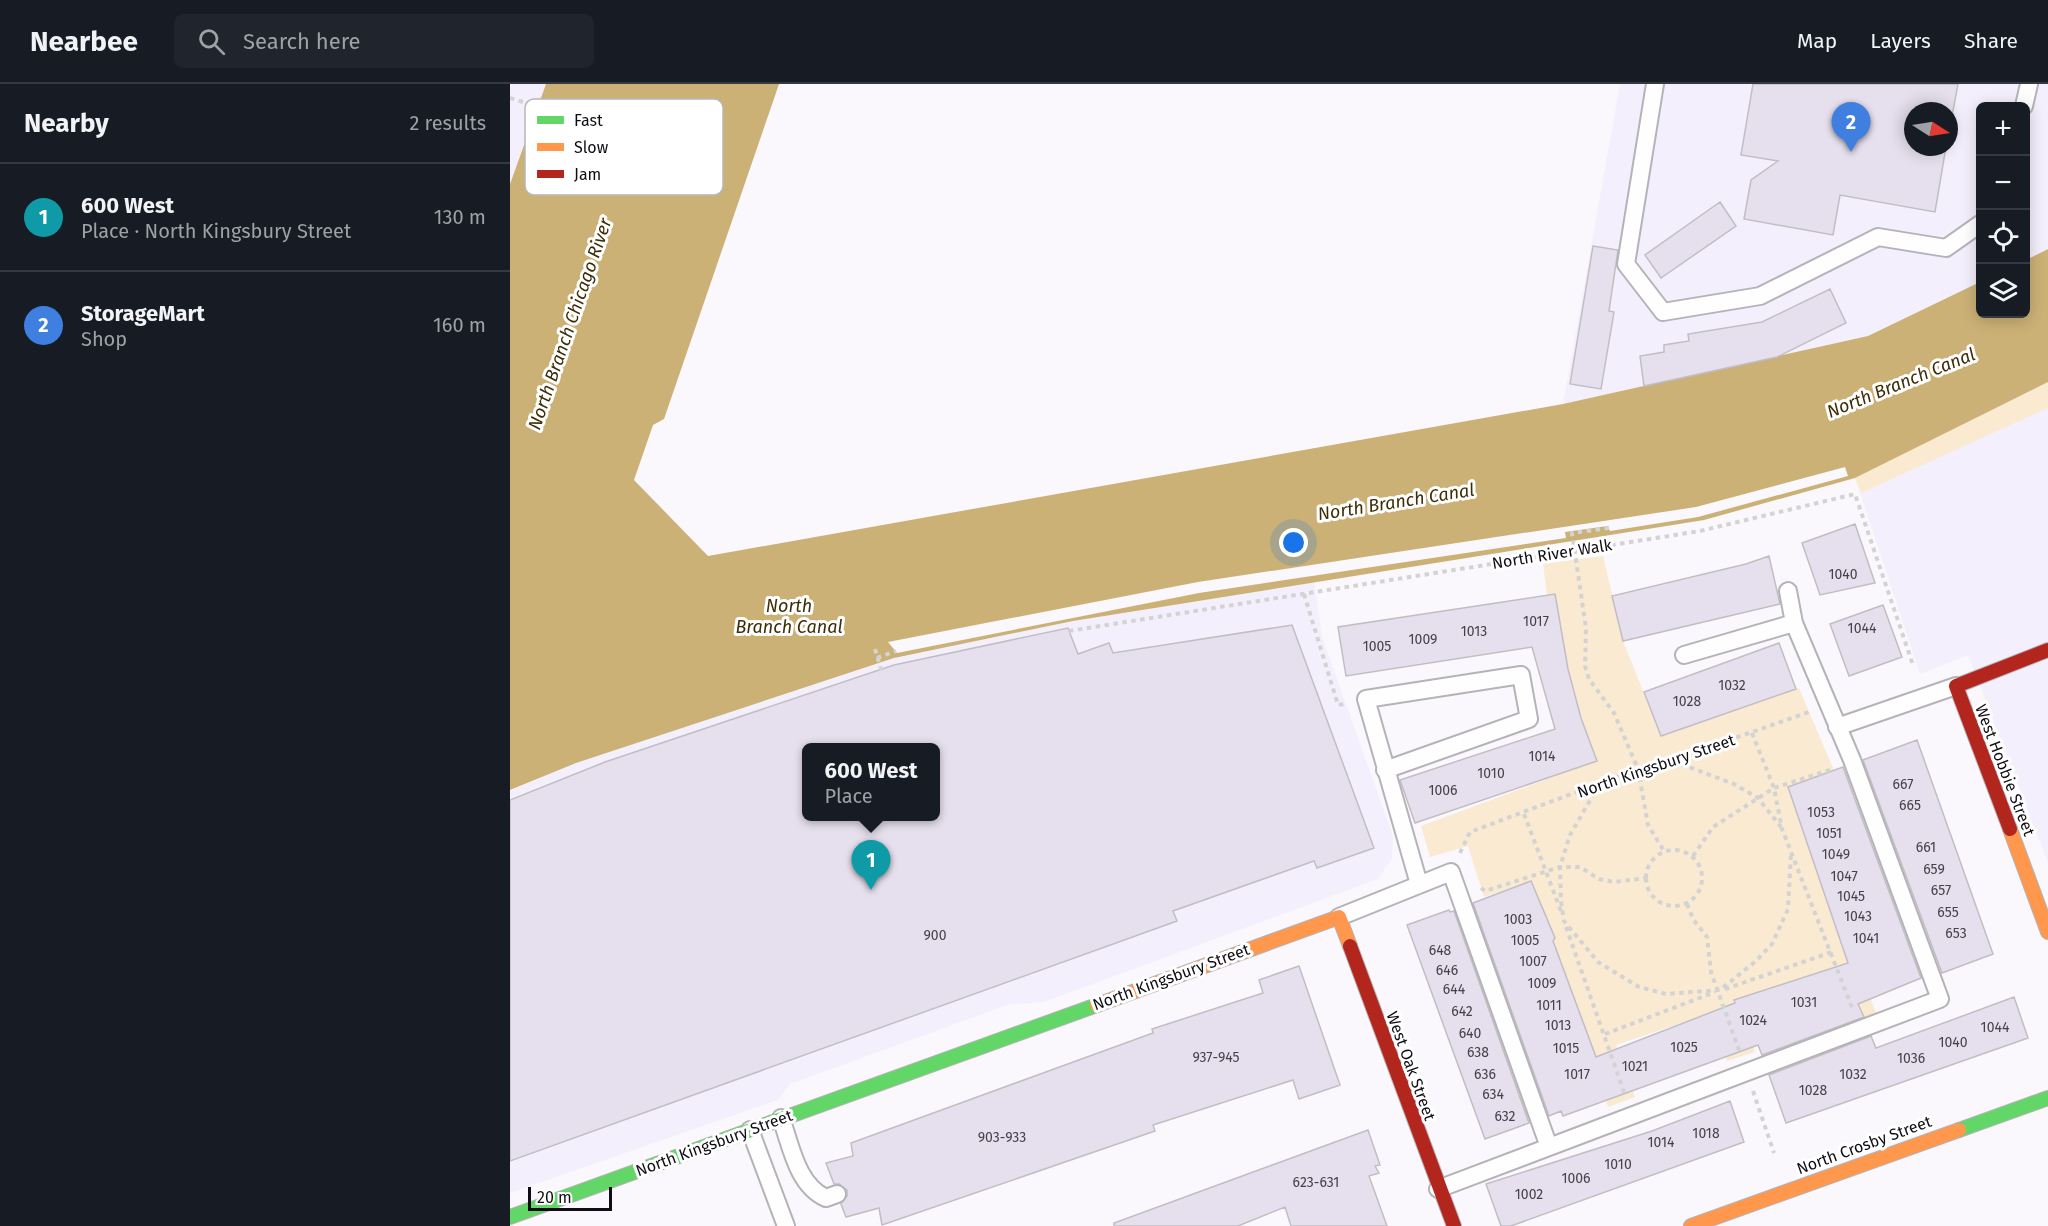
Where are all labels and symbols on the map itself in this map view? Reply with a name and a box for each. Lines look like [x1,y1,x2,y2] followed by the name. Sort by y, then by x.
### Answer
[525,99,723,195] legend
[1904,102,1958,156] north arrow
[1832,103,1870,152] pin: 2
[574,111,603,130] text: Fast
[574,138,609,157] text: Slow
[574,165,601,184] text: Jam
[523,214,617,433] water label: North Branch Chicago River
[1824,343,1978,423] water label: North Branch Canal
[1316,479,1476,525] water label: North Branch Canal
[1279,528,1308,557] your location
[1491,535,1614,573] street label: North River Walk
[1828,566,1858,583] house number: 1040
[735,595,843,638] water label: North Branch Canal
[1523,613,1549,630] house number: 1017
[1848,620,1877,637] house number: 1044
[1461,623,1487,640] house number: 1013
[1409,631,1437,648] house number: 1009
[1363,638,1391,655] house number: 1005
[1718,677,1746,694] house number: 1032
[1673,693,1701,710] house number: 1028
[1971,702,2039,839] street label: West Hobbie Street
[1575,730,1737,802] street label: North Kingsbury Street
[1528,748,1556,765] house number: 1014
[1477,765,1505,782] house number: 1010
[1893,776,1913,793] house number: 667
[1428,782,1458,799] house number: 1006
[1899,797,1921,814] house number: 665
[1807,804,1835,821] house number: 1053
[1816,825,1842,842] house number: 1051
[1916,839,1936,856] house number: 661
[852,840,890,890] pin: 1
[1822,846,1850,863] house number: 1049
[1923,861,1945,878] house number: 659
[1830,868,1858,885] house number: 1047
[1931,882,1951,899] house number: 657
[1837,888,1865,905] house number: 1045
[1937,904,1959,921] house number: 655
[1844,908,1872,925] house number: 1043
[1504,911,1532,928] house number: 1003
[1945,925,1967,942] house number: 653
[924,927,947,944] house number: 900
[1853,930,1879,947] house number: 1041
[1511,932,1539,949] house number: 1005
[1090,940,1252,1014] street label: North Kingsbury Street
[1429,942,1452,959] house number: 648
[1519,953,1547,970] house number: 1007
[1436,962,1458,979] house number: 646
[1528,975,1556,992] house number: 1009
[1443,981,1466,998] house number: 644
[1791,994,1817,1011] house number: 1031
[1536,997,1562,1014] house number: 1011
[1451,1003,1473,1020] house number: 642
[1382,1009,1440,1123] street label: West Oak Street
[1739,1012,1767,1029] house number: 1024
[1545,1017,1571,1034] house number: 1013
[1981,1019,2010,1036] house number: 1044
[1459,1025,1482,1042] house number: 640
[1938,1034,1968,1051] house number: 1040
[1670,1039,1698,1056] house number: 1025
[1553,1040,1579,1057] house number: 1015
[1467,1044,1489,1061] house number: 638
[1192,1049,1240,1066] house number: 937-945
[1897,1050,1925,1067] house number: 1036
[1622,1058,1648,1075] house number: 1021
[1474,1066,1496,1083] house number: 636
[1564,1066,1590,1083] house number: 1017
[1839,1066,1867,1083] house number: 1032
[1799,1082,1827,1099] house number: 1028
[1482,1086,1504,1103] house number: 634
[633,1106,795,1180] street label: North Kingsbury Street
[1494,1108,1516,1125] house number: 632
[1794,1112,1934,1178] street label: North Crosby Street
[1692,1125,1720,1142] house number: 1018
[978,1129,1026,1146] house number: 903-933
[1647,1134,1675,1151] house number: 1014
[1604,1156,1632,1173] house number: 1010
[1561,1170,1591,1187] house number: 1006
[1293,1174,1339,1191] house number: 623-631
[528,1184,612,1212] scale bar
[1515,1186,1543,1203] house number: 1002

